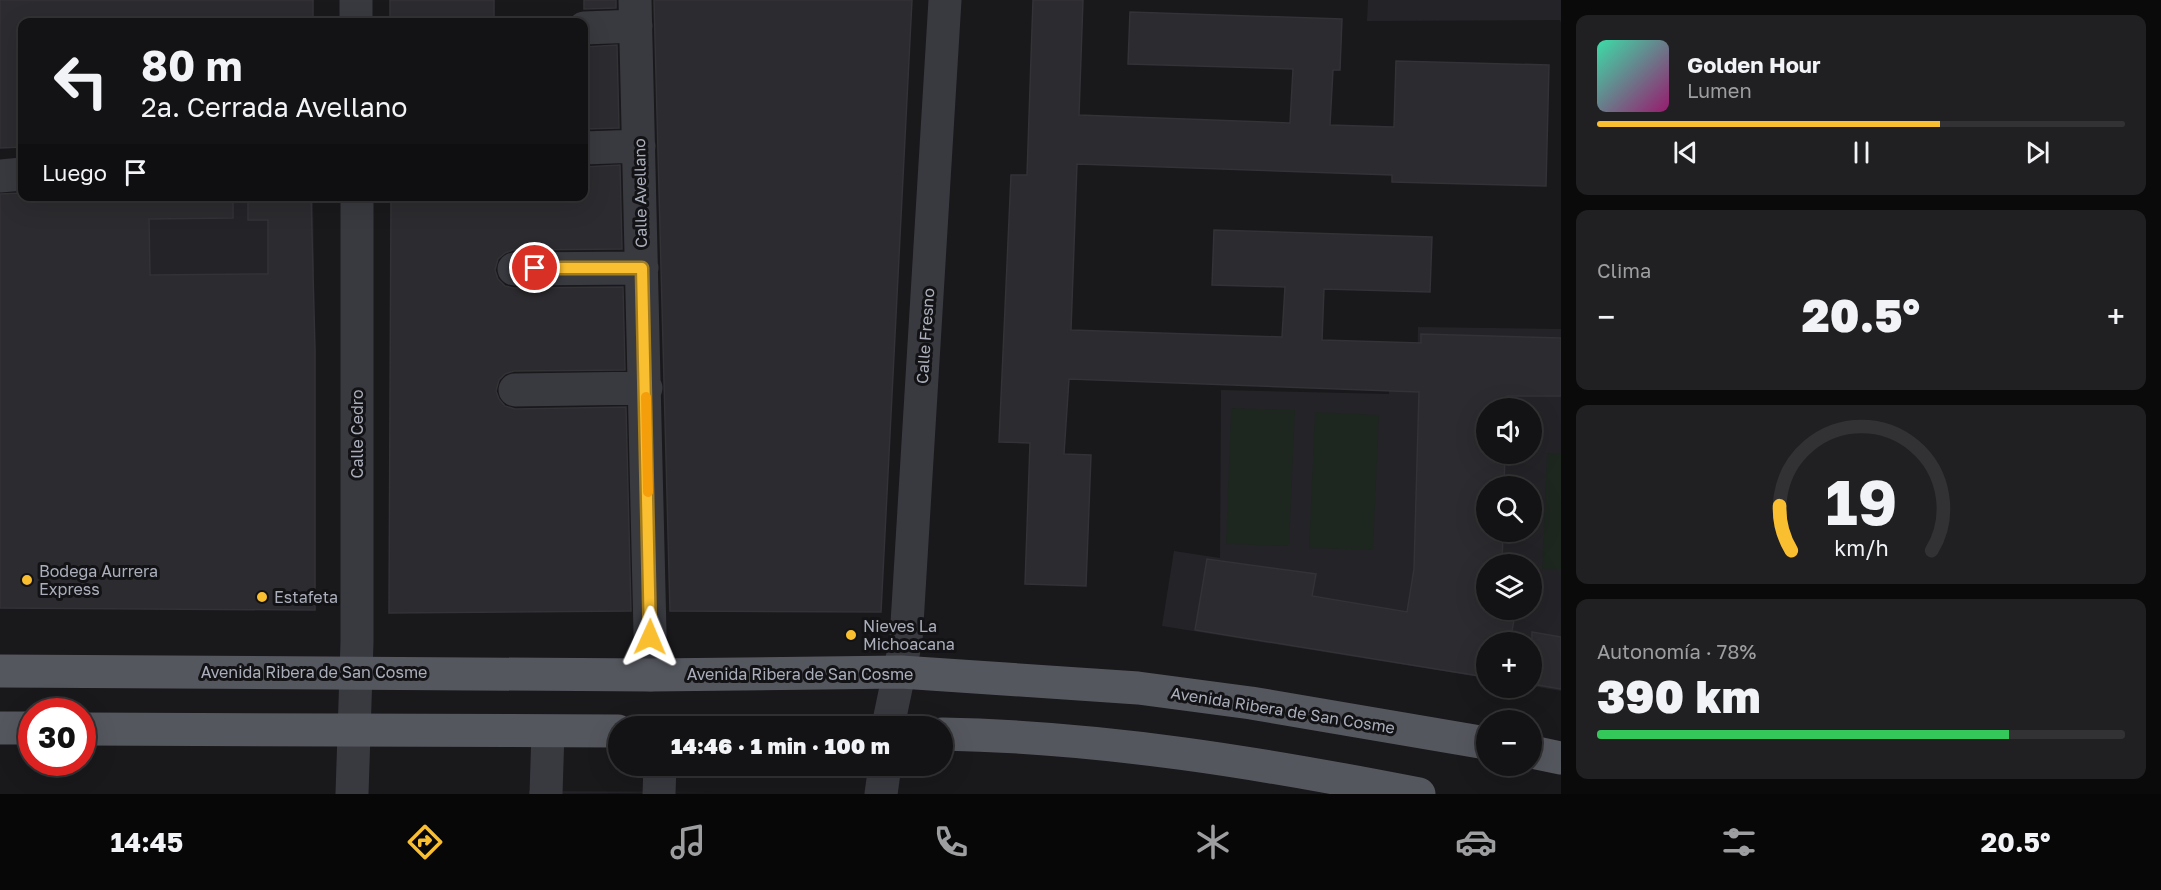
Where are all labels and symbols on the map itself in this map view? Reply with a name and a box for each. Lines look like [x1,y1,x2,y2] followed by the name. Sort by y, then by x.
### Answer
[629,138,651,248] street label: Calle Avellano
[509,242,560,293] pin
[912,287,938,385] street label: Calle Fresno
[347,390,367,478] street label: Calle Cedro
[39,561,158,599] place label: Bodega Aurrera Express
[20,573,34,587] marker: Bodega Aurrera Express
[274,587,338,607] place label: Estafeta
[255,590,269,604] marker: Estafeta
[618,605,682,669] position arrow
[863,616,955,654] place label: Nieves La Michoacana
[844,628,858,642] marker: Nieves La Michoacana
[201,662,427,682] street label: Avenida Ribera de San Cosme
[687,664,913,684] street label: Avenida Ribera de San Cosme
[1169,682,1397,738] street label: Avenida Ribera de San Cosme
[18,698,96,776] speed limit sign: 30

